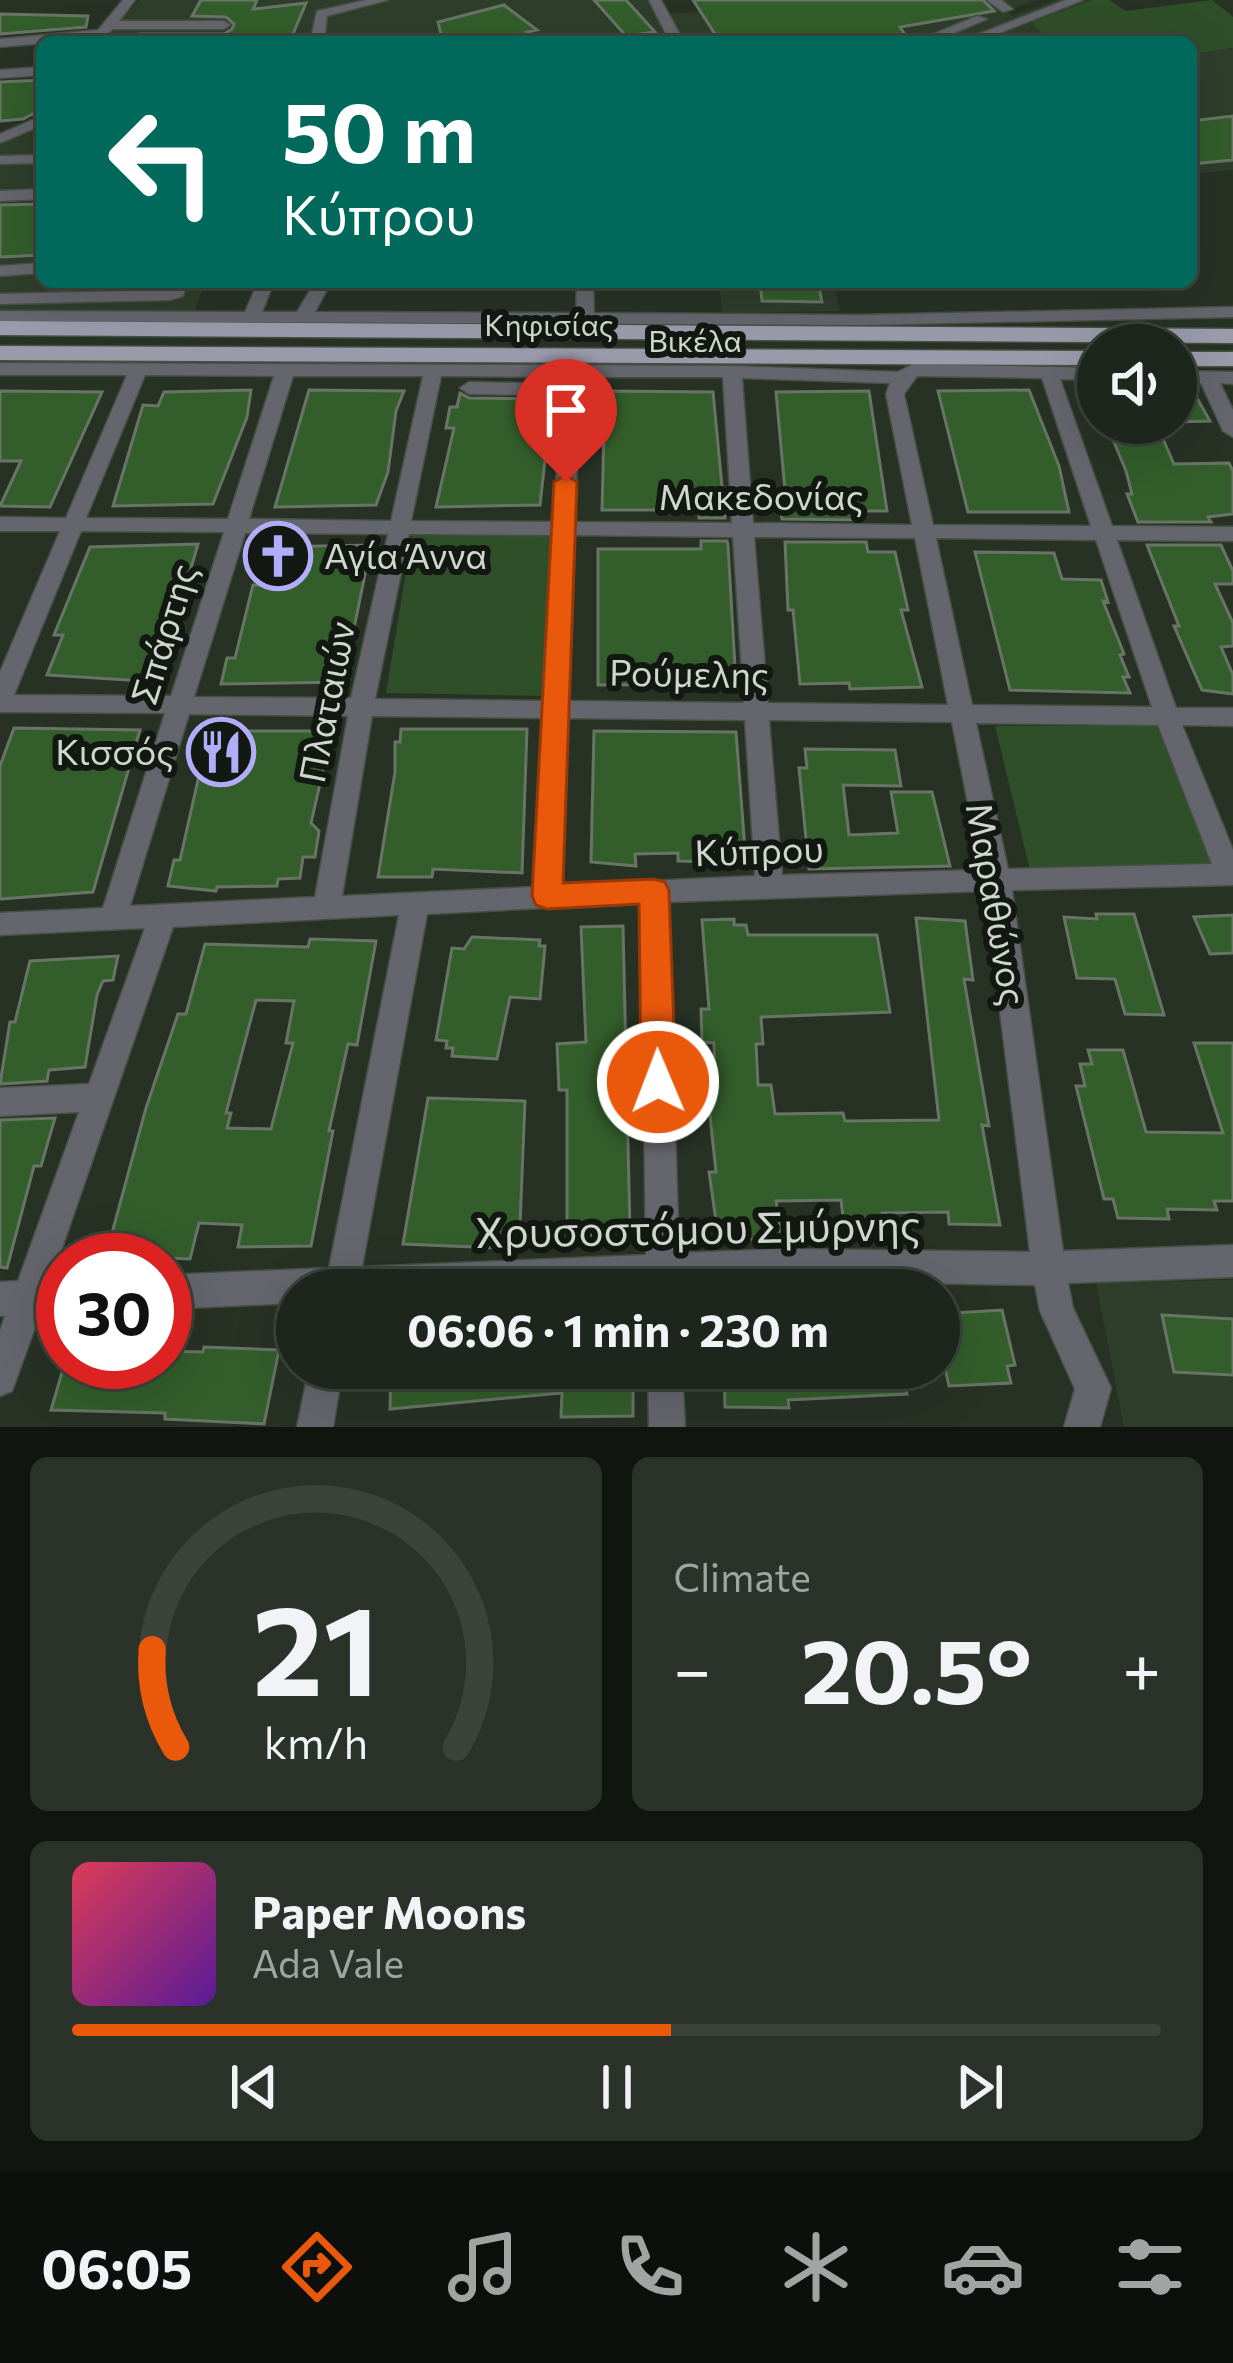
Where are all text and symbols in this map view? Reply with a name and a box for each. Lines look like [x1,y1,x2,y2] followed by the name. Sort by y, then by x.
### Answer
[282,78,476,180] text: 50 m
[84,84,240,240] icon: left
[282,180,475,246] text: Κύπρου
[484,305,614,342] street label: Κηφισίας
[648,321,742,358] street label: Βικέλα
[1077,324,1197,444] map controls
[1077,324,1197,444] button: sound
[515,359,617,482] pin
[533,377,599,443] icon: arrive
[659,473,863,517] street label: Μακεδονίας
[243,521,313,591] church icon: Αγία Άννα
[324,532,487,576] place label: Αγία Άννα
[120,558,204,709] street label: Σπάρτης
[288,617,362,786] street label: Πλαταιών
[609,649,769,695] street label: Ρούμελης
[186,717,256,787] restaurant icon: Κισσός
[55,728,174,772] place label: Κισσός
[959,799,1037,1008] street label: Μαραθώνος
[694,825,824,873] street label: Κύπρου
[595,1019,721,1145] position arrow
[475,1197,921,1257] street label: Χρυσοστόμου Σμύρνης
[36,1233,192,1389] speed limit sign: 30
[407,1301,829,1356] text: 06:06 · 1 min · 230 m
[674,1552,811,1600] text: Climate
[252,1569,379,1722] text: 21
[801,1612,1032,1723] text: 20.5°
[674,1627,711,1708] text: −
[1122,1627,1161,1708] text: +
[264,1715,368,1768] text: km/h
[252,1883,526,1938] text: Paper Moons
[252,1938,404,1986] text: Ada Vale
[221,2054,287,2120] icon: previous
[584,2054,650,2120] icon: pause
[947,2054,1013,2120] icon: next
[275,2225,359,2309] icon: directions
[441,2225,525,2309] icon: music
[608,2225,692,2309] icon: phone
[774,2225,858,2309] icon: climate
[941,2225,1025,2309] icon: car
[1108,2225,1192,2309] icon: filters
[41,2234,192,2300] text: 06:05

